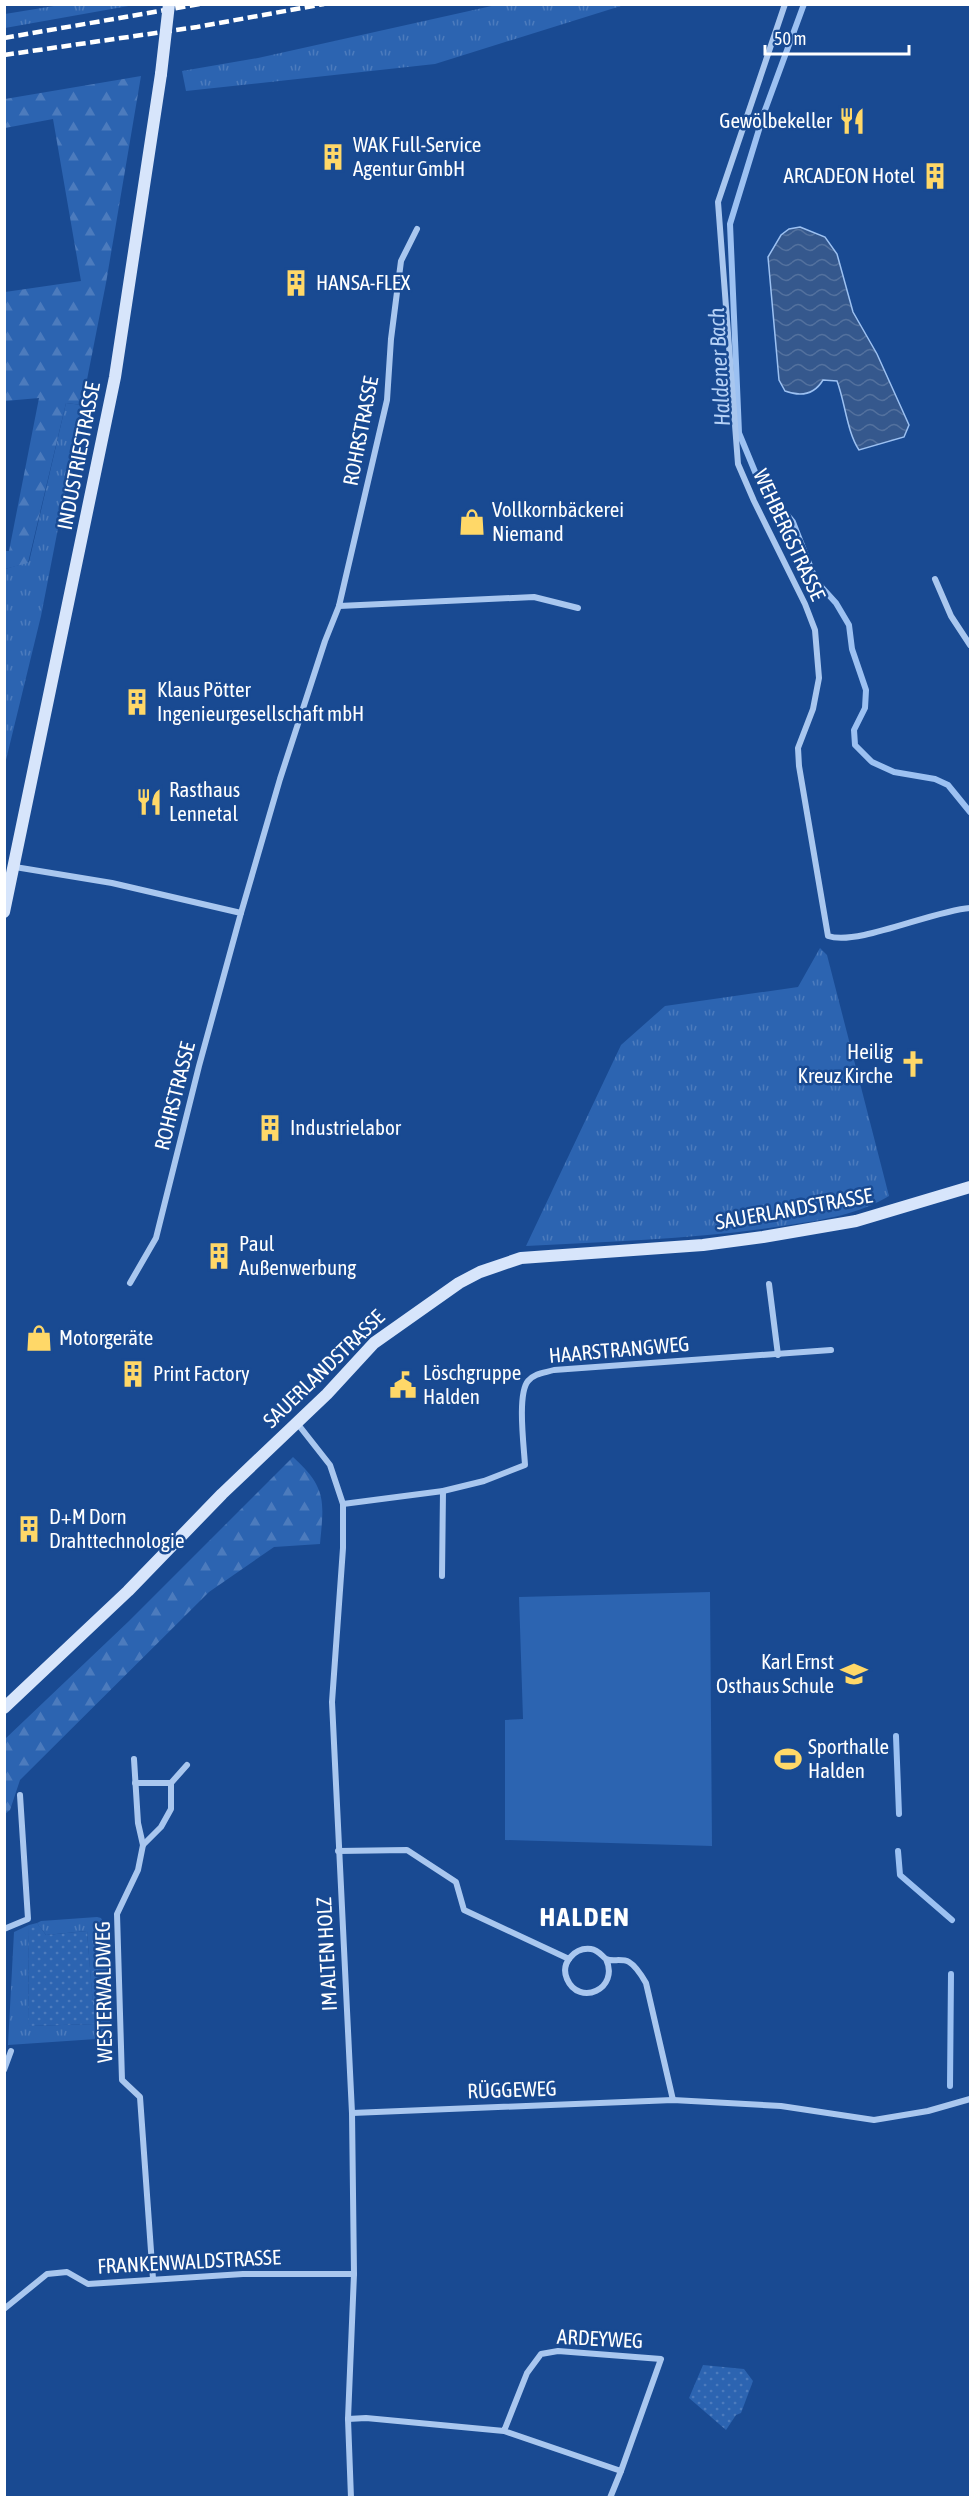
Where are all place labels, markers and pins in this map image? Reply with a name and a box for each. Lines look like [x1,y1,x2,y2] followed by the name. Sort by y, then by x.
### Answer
[837,106,867,136] restaurant icon: Gewölbekeller
[719,108,833,132] place label: Gewölbekeller
[353,132,481,180] place label: WAK Full-Service Agentur GmbH
[318,142,348,172] building icon: WAK Full-Service Agentur GmbH
[920,161,950,191] building icon: ARCADEON Hotel
[783,163,915,187] place label: ARCADEON Hotel
[281,268,311,298] building icon: HANSA-FLEX
[316,270,411,294] place label: HANSA-FLEX
[492,497,624,545] place label: Vollkornbäckerei Niemand
[457,507,487,537] shop icon: Vollkornbäckerei Niemand
[157,677,364,725] place label: Klaus Pötter Ingenieurgesellschaft mbH
[122,687,152,717] building icon: Klaus Pötter Ingenieurgesellschaft mbH
[169,777,240,825] place label: Rasthaus Lennetal
[134,787,164,817] restaurant icon: Rasthaus Lennetal
[798,1039,893,1087] place label: Heilig Kreuz Kirche
[898,1049,928,1079] church icon: Heilig Kreuz Kirche
[255,1113,285,1143] building icon: Industrielabor
[290,1115,402,1139] place label: Industrielabor
[239,1231,356,1279] place label: Paul Außenwerbung
[204,1241,234,1271] building icon: Paul Außenwerbung
[24,1323,54,1353] shop icon: Motorgeräte
[59,1325,153,1349] place label: Motorgeräte
[118,1359,148,1389] building icon: Print Factory
[423,1360,521,1408] place label: Löschgruppe Halden
[153,1361,250,1385] place label: Print Factory
[388,1370,418,1400] public building icon: Löschgruppe Halden
[49,1504,184,1552] place label: D+M Dorn Drahttechnologie
[14,1514,44,1544] building icon: D+M Dorn Drahttechnologie
[716,1649,834,1697] place label: Karl Ernst Osthaus Schule
[839,1659,869,1689] school or university icon: Karl Ernst Osthaus Schule
[808,1734,889,1782] place label: Sporthalle Halden
[773,1744,803,1774] sports icon: Sporthalle Halden

